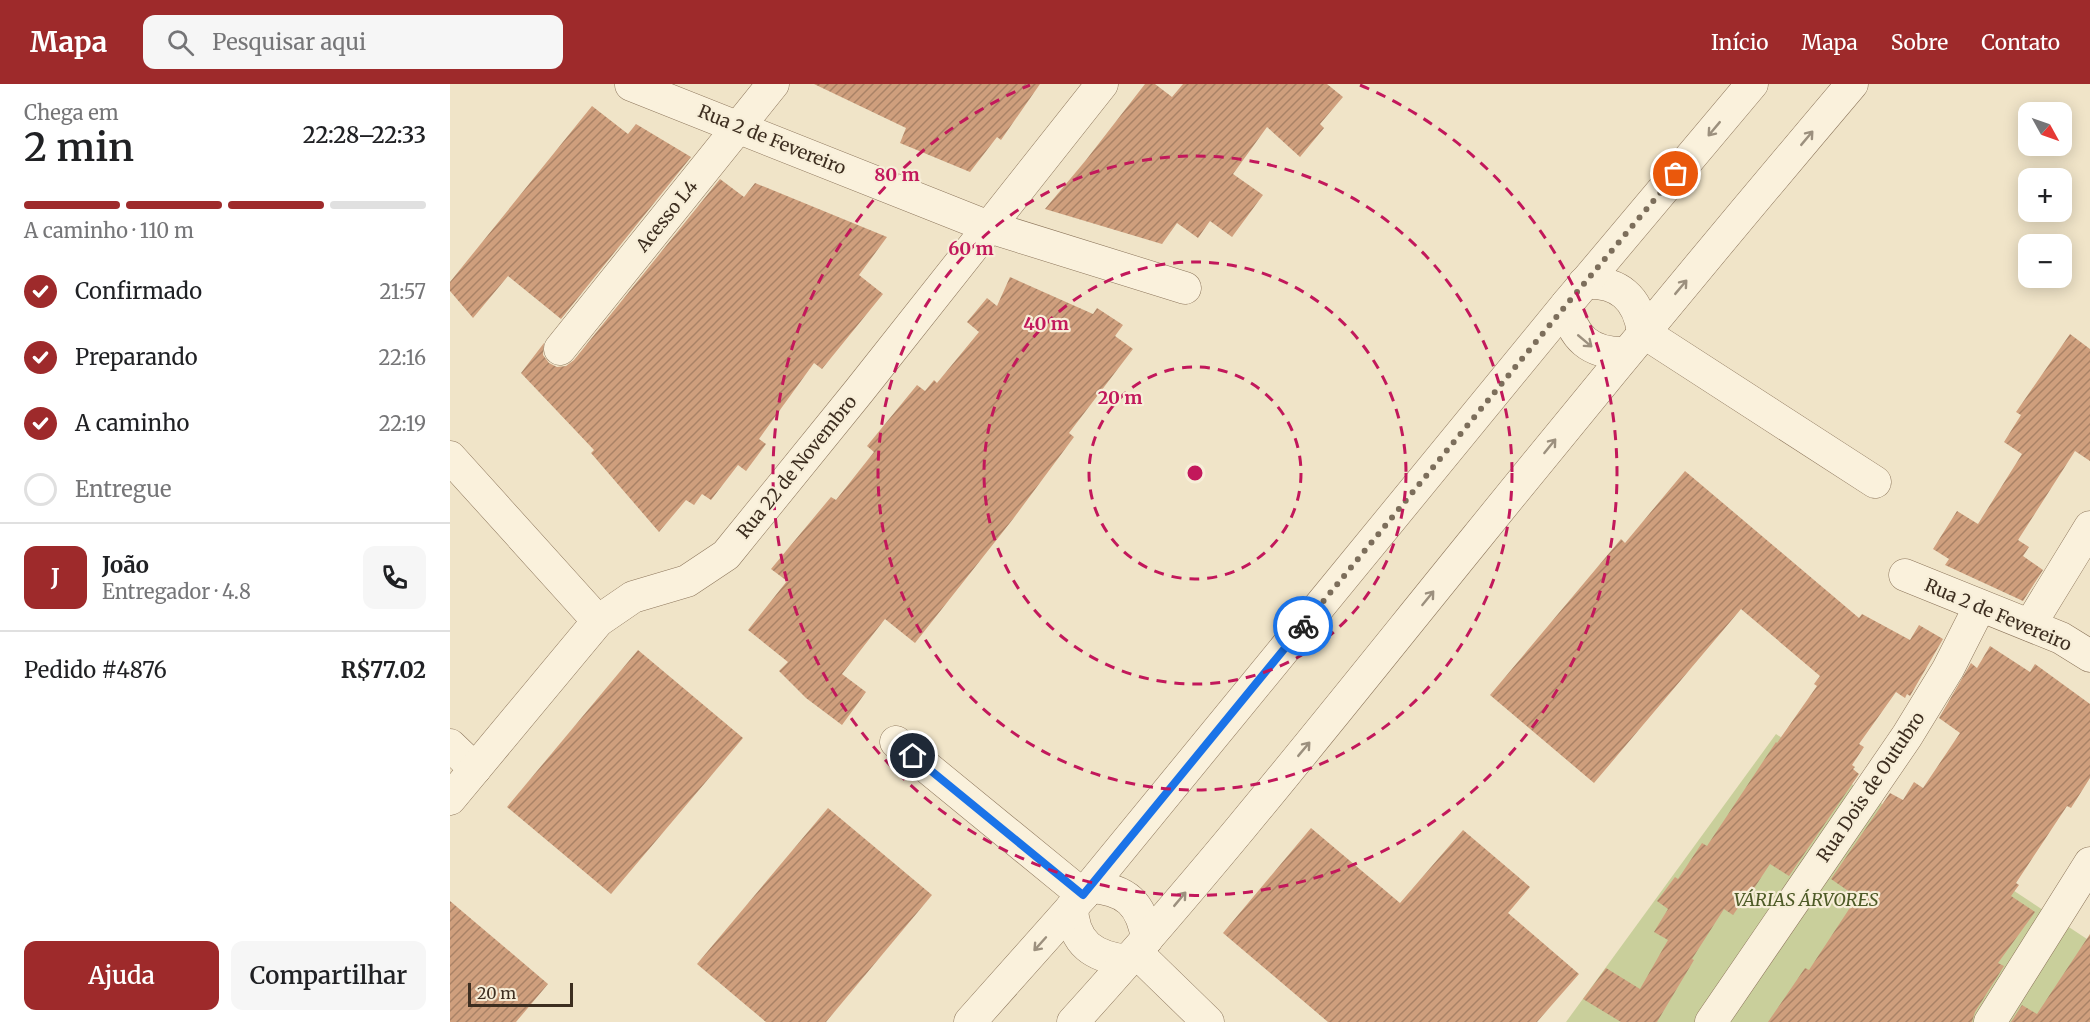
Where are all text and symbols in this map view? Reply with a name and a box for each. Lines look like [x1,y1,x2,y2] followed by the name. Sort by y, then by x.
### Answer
[143,15,563,69] search box
[30,24,107,60] text: Mapa
[164,26,197,59] icon: search
[212,28,366,56] text: Pesquisar aqui
[1711,29,1769,56] text: Início
[1802,29,1858,56] text: Mapa
[1891,29,1948,56] text: Sobre
[1981,29,2060,56] text: Contato
[695,99,849,180] street label: Rua 2 de Fevereiro
[24,100,119,125] text: Chega em
[2018,102,2072,156] north arrow
[2018,102,2072,288] map controls
[303,121,426,149] text: 22:28–22:33
[1707,121,1721,136] one-way arrow
[24,123,134,172] text: 2 min
[1800,130,1813,146] one-way arrow
[1650,148,1701,199] pin
[1659,157,1692,190] icon: bag
[874,163,920,186] text: 80 m
[2018,168,2072,222] button: +
[630,175,703,257] street label: Acesso L4
[24,218,194,243] text: A caminho · 110 m
[2018,234,2072,288] button: −
[948,237,994,260] text: 60 m
[24,275,57,308] icon: check
[75,277,202,305] text: Confirmado
[380,279,426,304] text: 21:57
[1674,280,1688,295] one-way arrow
[1023,312,1069,335] text: 40 m
[1577,334,1592,348] one-way arrow
[24,341,57,374] icon: check
[75,343,198,371] text: Preparando
[379,345,426,370] text: 22:16
[1098,386,1142,409] text: 20 m
[732,390,861,543] street label: Rua 22 de Novembro
[24,407,57,440] icon: check
[75,409,189,437] text: A caminho
[379,411,426,436] text: 22:19
[1544,438,1557,454] one-way arrow
[1185,463,1205,483] centre of rings
[75,475,171,503] text: Entregue
[363,546,426,609] button: phone
[102,551,149,579] text: João
[51,563,60,591] text: J
[1921,573,2075,656] street label: Rua 2 de Fevereiro
[102,579,251,604] text: Entregador · 4.8
[1421,590,1434,606] one-way arrow
[1273,596,1333,656] courier
[1287,610,1320,643] icon: bike
[24,656,167,684] text: Pedido #4876
[341,656,426,684] text: R$77.02
[1812,707,1929,866] street label: Rua Dois de Outubro
[887,730,938,781] pin
[896,739,929,772] icon: home
[1298,741,1311,757] one-way arrow
[1734,888,1879,911] park label: VÁRIAS ÁRVORES
[1174,891,1187,907] one-way arrow
[1033,936,1047,951] one-way arrow
[24,941,219,1010] button: Ajuda
[231,941,426,1010] button: Compartilhar
[468,980,573,1008] scale bar
[477,983,516,1003] text: 20 m

